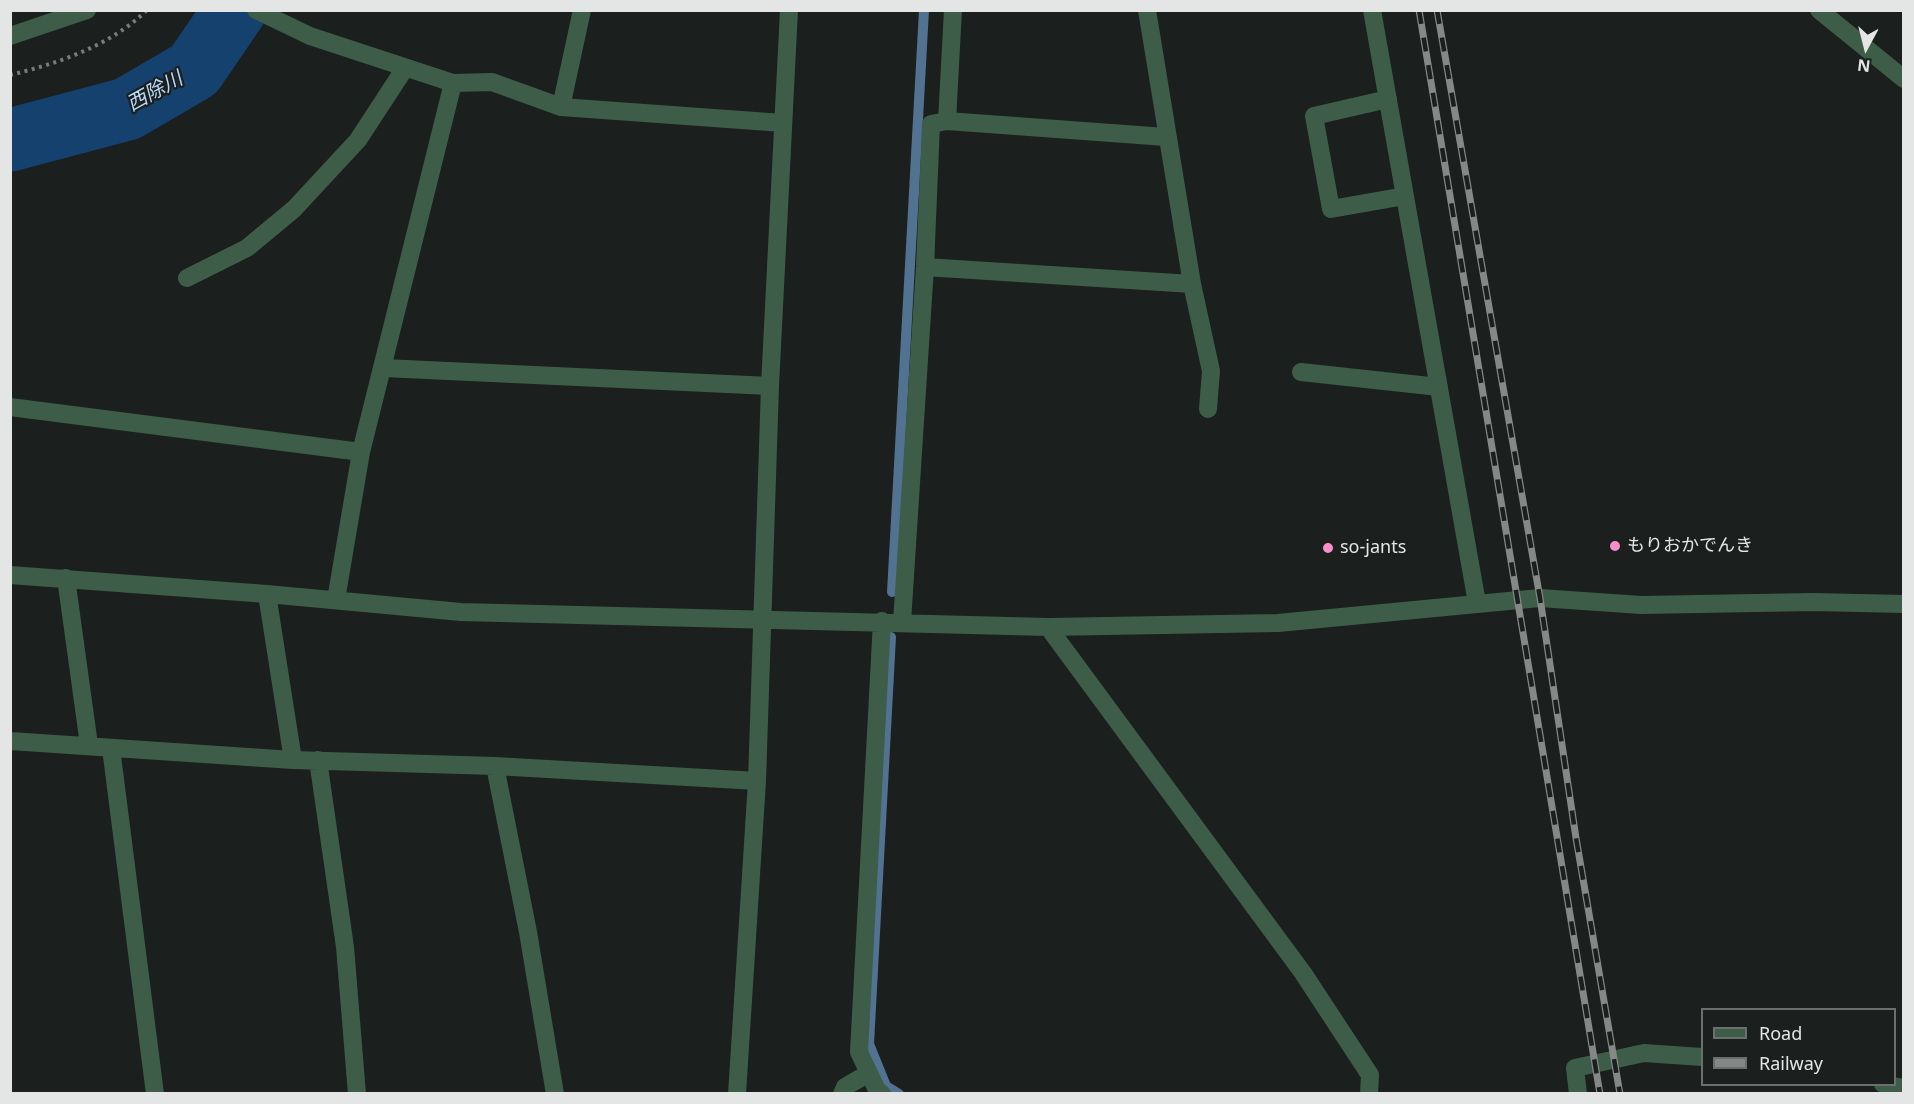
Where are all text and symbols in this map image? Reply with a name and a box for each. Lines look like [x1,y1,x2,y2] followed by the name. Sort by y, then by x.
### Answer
[1836,18,1896,78] north arrow
[1856,54,1872,78] text: N
[123,67,187,117] water label: 西除川
[1627,535,1753,557] place label: もりおかでんき
[1340,537,1406,559] place label: so-jants
[1608,539,1622,553] marker: もりおかでんき
[1321,541,1335,555] marker: so-jants
[1701,1008,1896,1086] legend
[1759,1021,1802,1045] text: Road
[1759,1051,1823,1075] text: Railway

